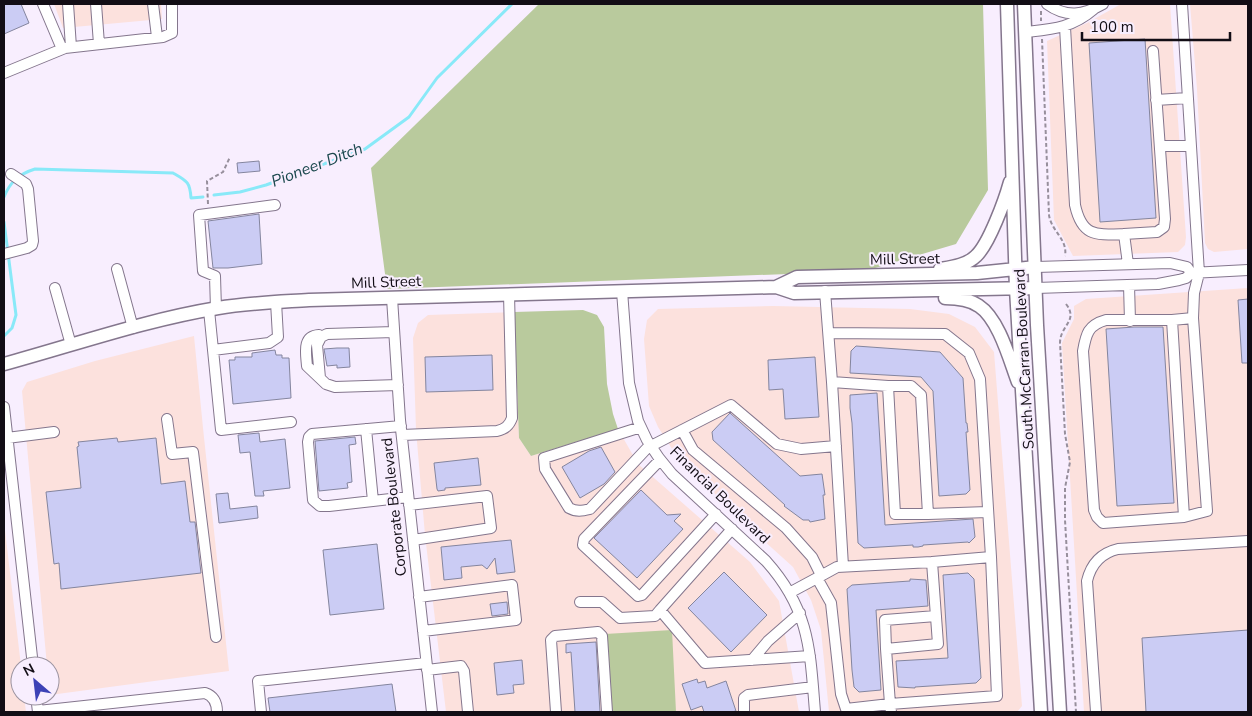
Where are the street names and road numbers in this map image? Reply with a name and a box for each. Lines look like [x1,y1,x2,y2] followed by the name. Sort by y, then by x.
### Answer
[870,248,941,270] street label: Mill Street
[1009,268,1039,450] street label: South McCarran Boulevard
[351,271,422,293] street label: Mill Street
[377,437,411,577] street label: Corporate Boulevard
[666,442,774,548] street label: Financial Boulevard

